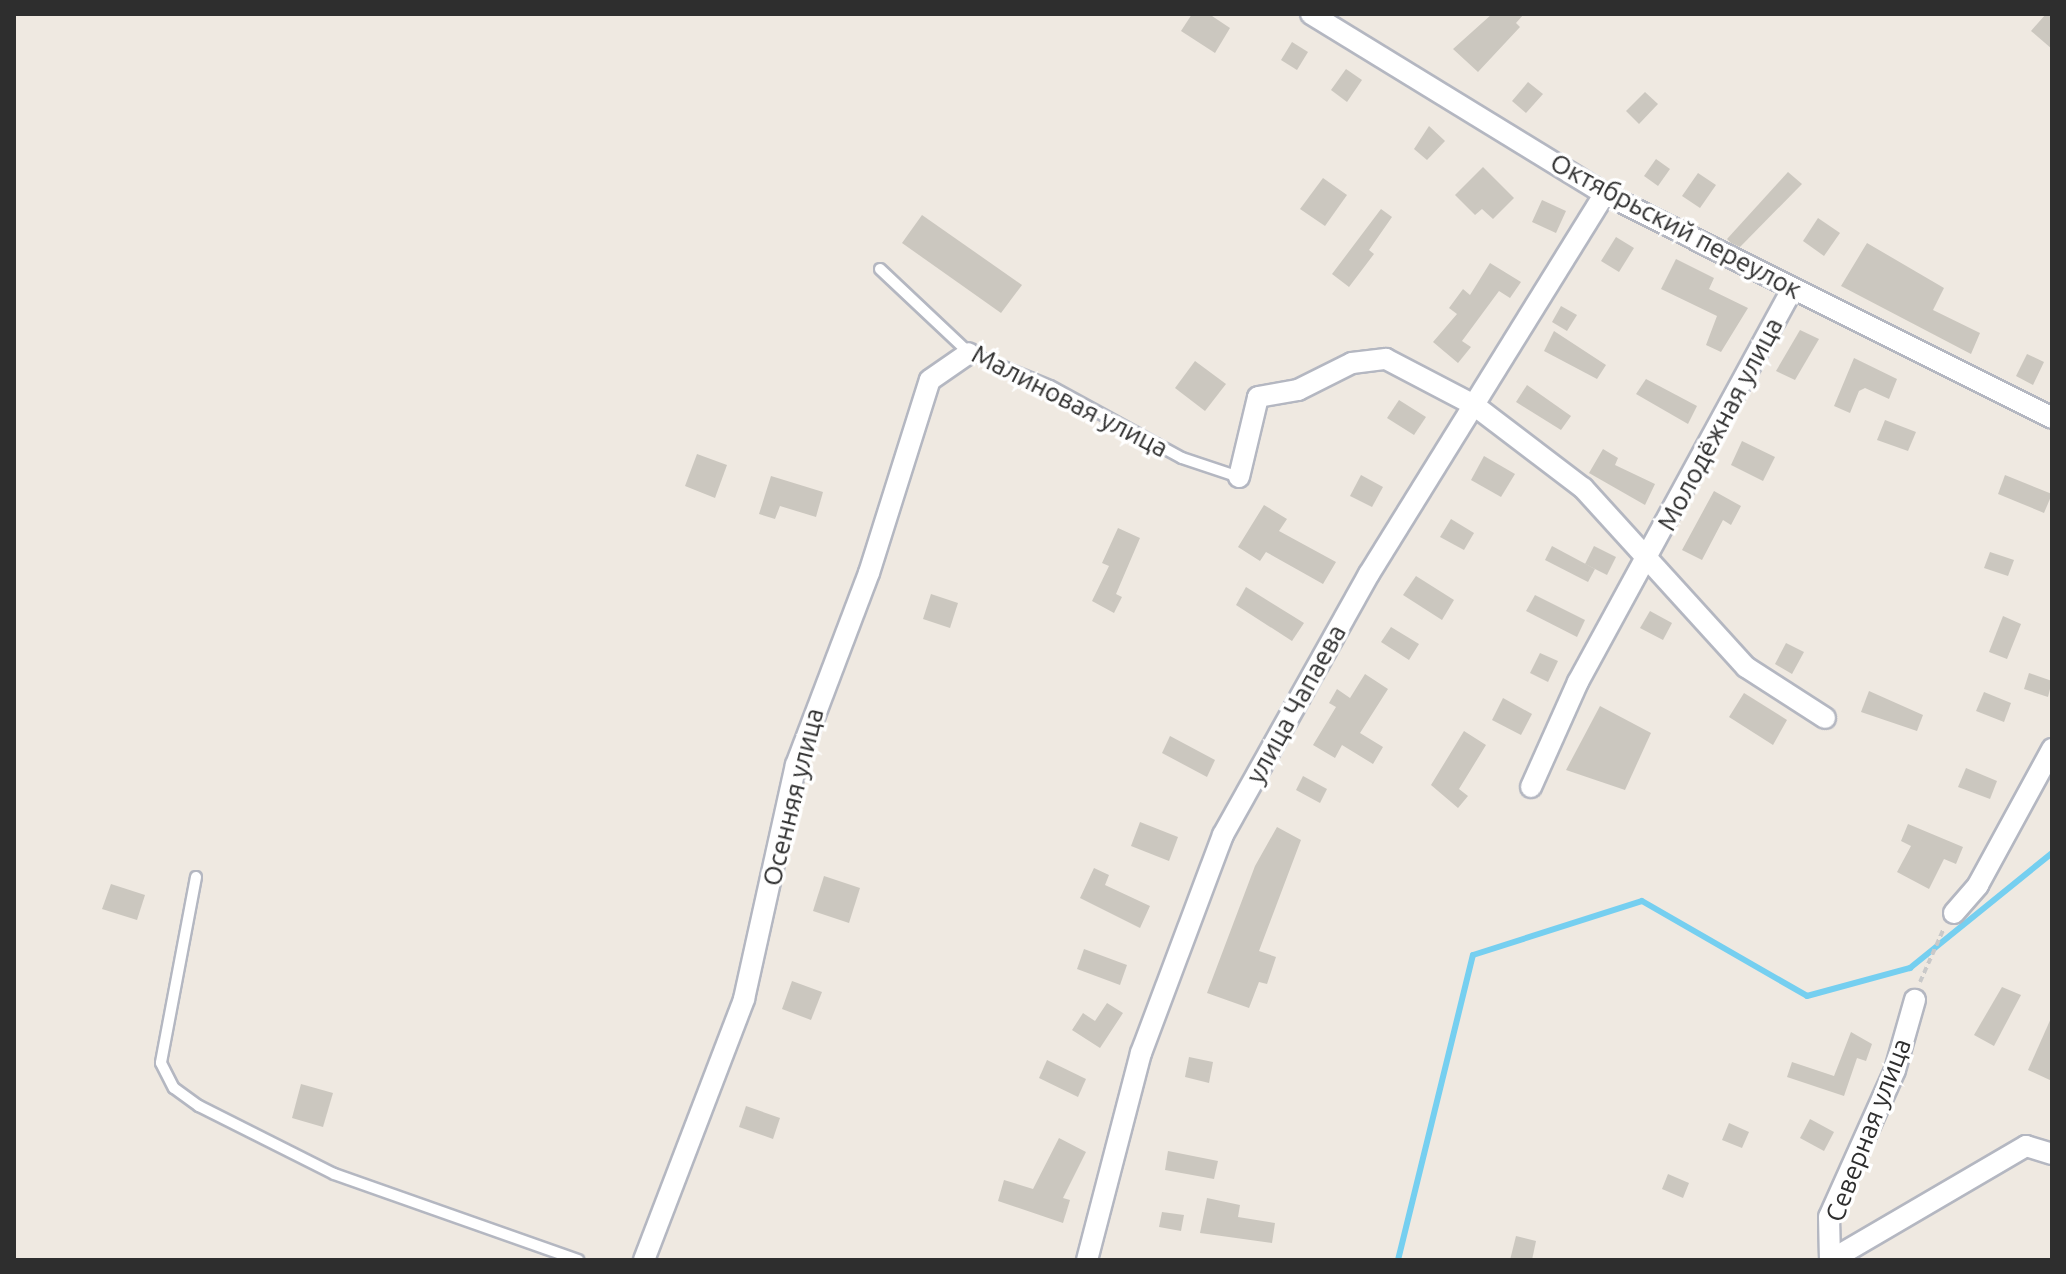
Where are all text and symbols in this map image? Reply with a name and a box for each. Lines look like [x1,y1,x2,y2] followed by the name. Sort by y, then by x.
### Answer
[1545,147,1807,305] street label: Октябрьский переулок
[1651,312,1789,536] street label: Молодёжная улица
[967,338,1173,464] street label: Малиновая улица
[1239,619,1353,789] street label: улица Чапаева
[756,705,830,889] street label: Осенняя улица
[1819,1034,1917,1226] street label: Северная улица

